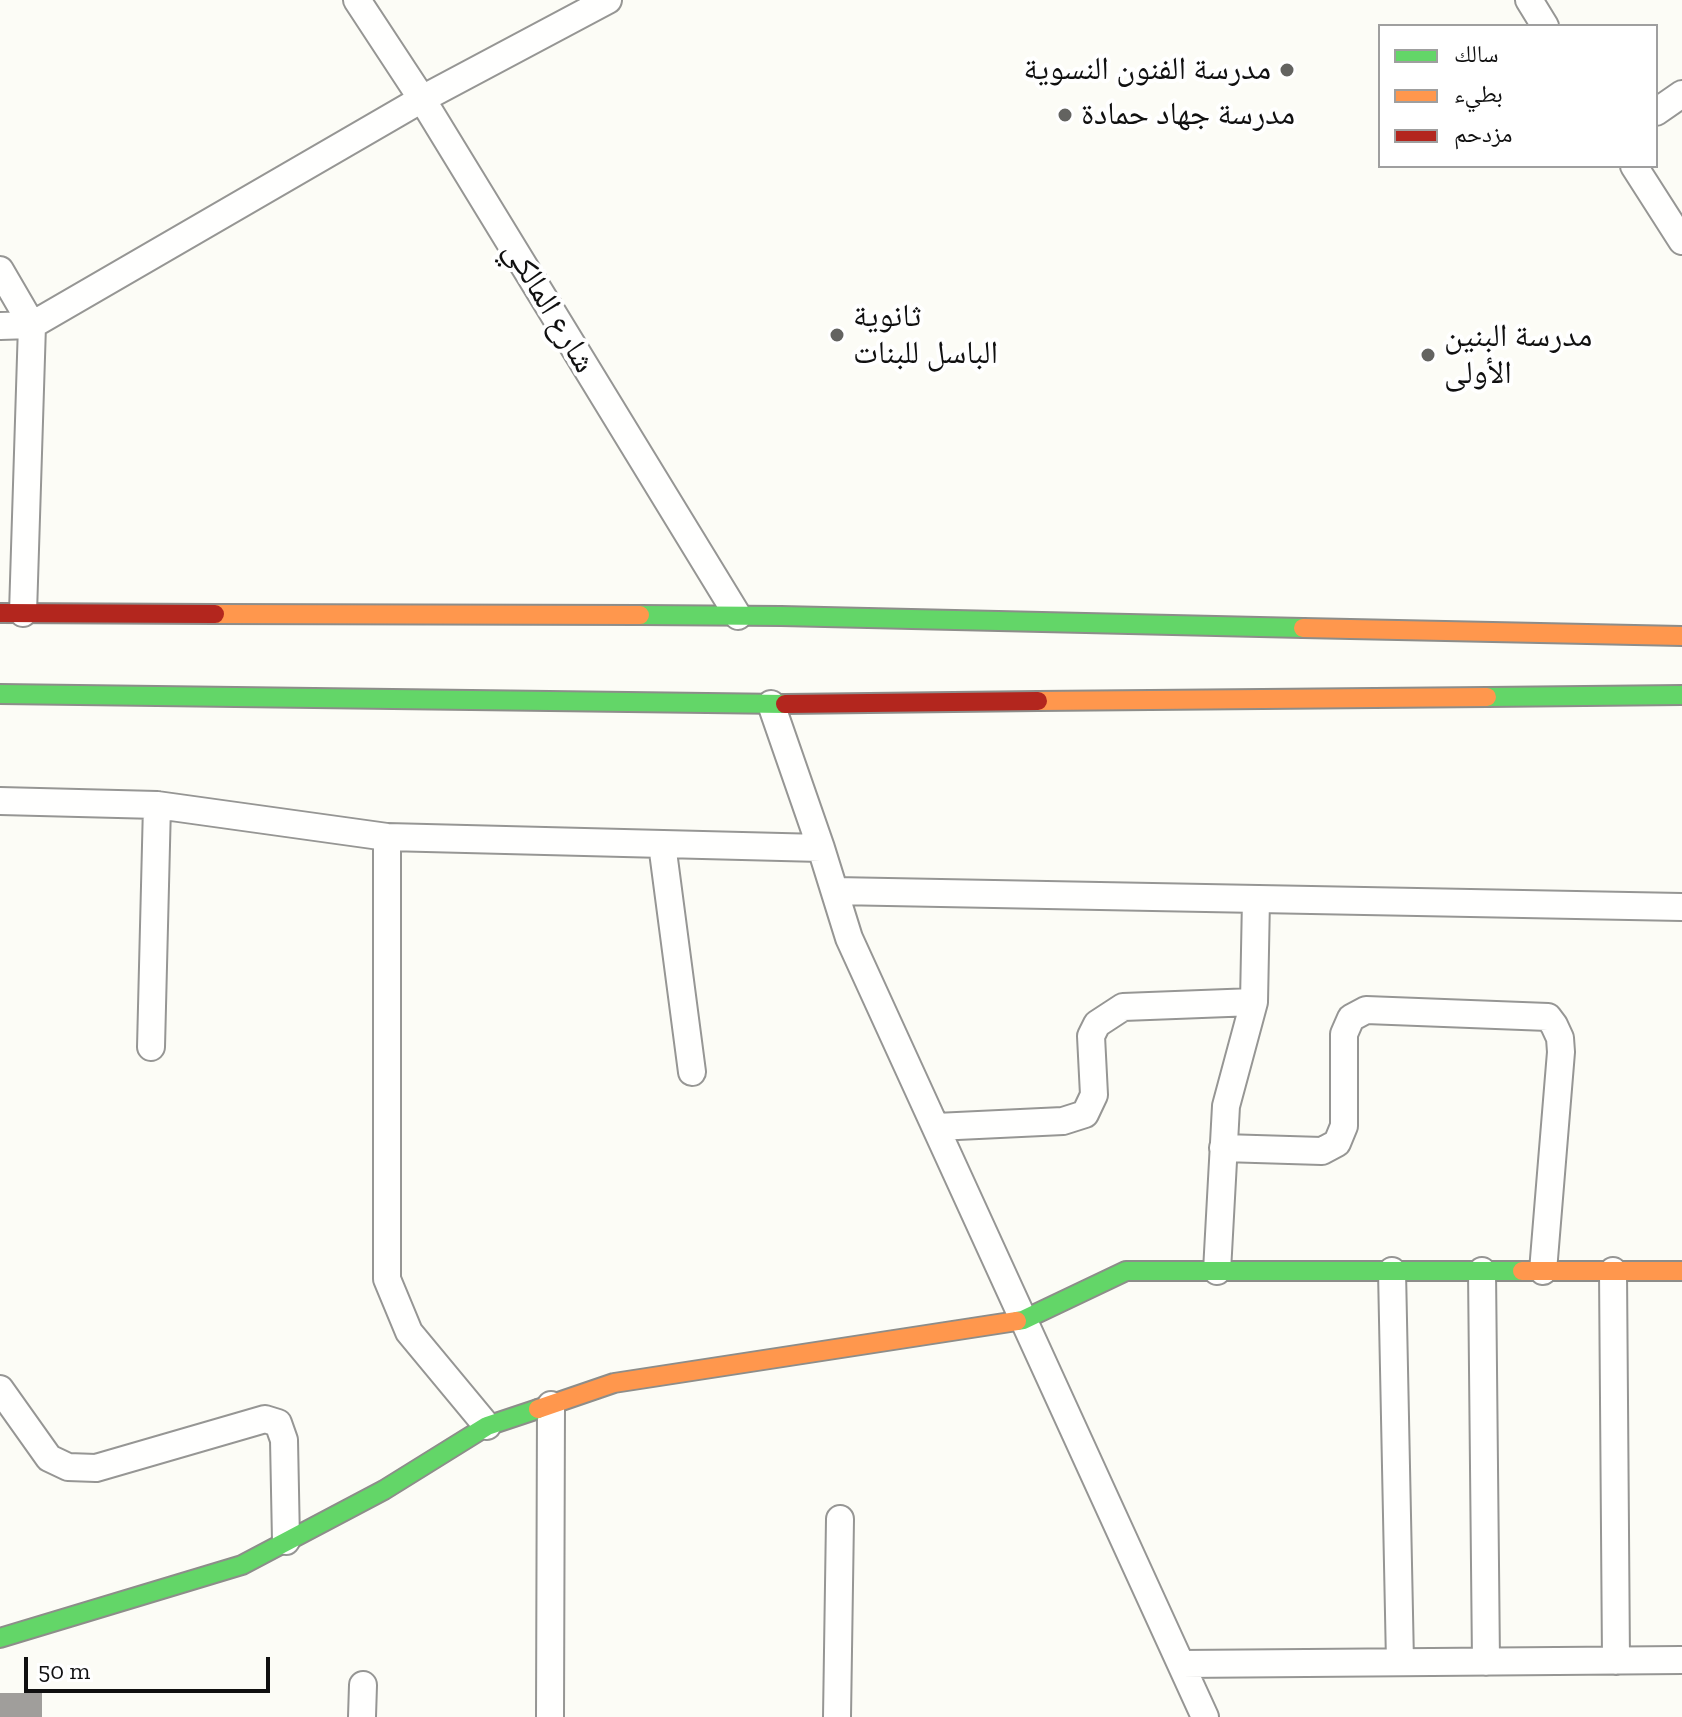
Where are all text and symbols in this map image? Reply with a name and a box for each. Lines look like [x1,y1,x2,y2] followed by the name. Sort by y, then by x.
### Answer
[1378,24,1658,168] legend
[1454,39,1499,68] text: سالك
[1024,51,1271,89] place label: مدرسة الفنون النسوية
[1278,61,1296,79] marker: مدرسة الفنون النسوية
[1454,79,1503,108] text: بطيء
[1081,96,1295,134] place label: مدرسة جهاد حمادة
[1056,106,1074,124] marker: مدرسة جهاد حمادة
[1454,119,1513,148] text: مزدحم
[495,234,603,380] street label: شارع المالكي
[853,298,998,373] place label: ثانوية الباسل للبنات
[1444,318,1592,393] place label: مدرسة البنين الأولى
[828,326,846,344] marker: ثانوية الباسل للبنات
[1419,346,1437,364] marker: مدرسة البنين الأولى
[28,1641,274,1691] scale bar
[38,1656,90,1685] text: 50 m

